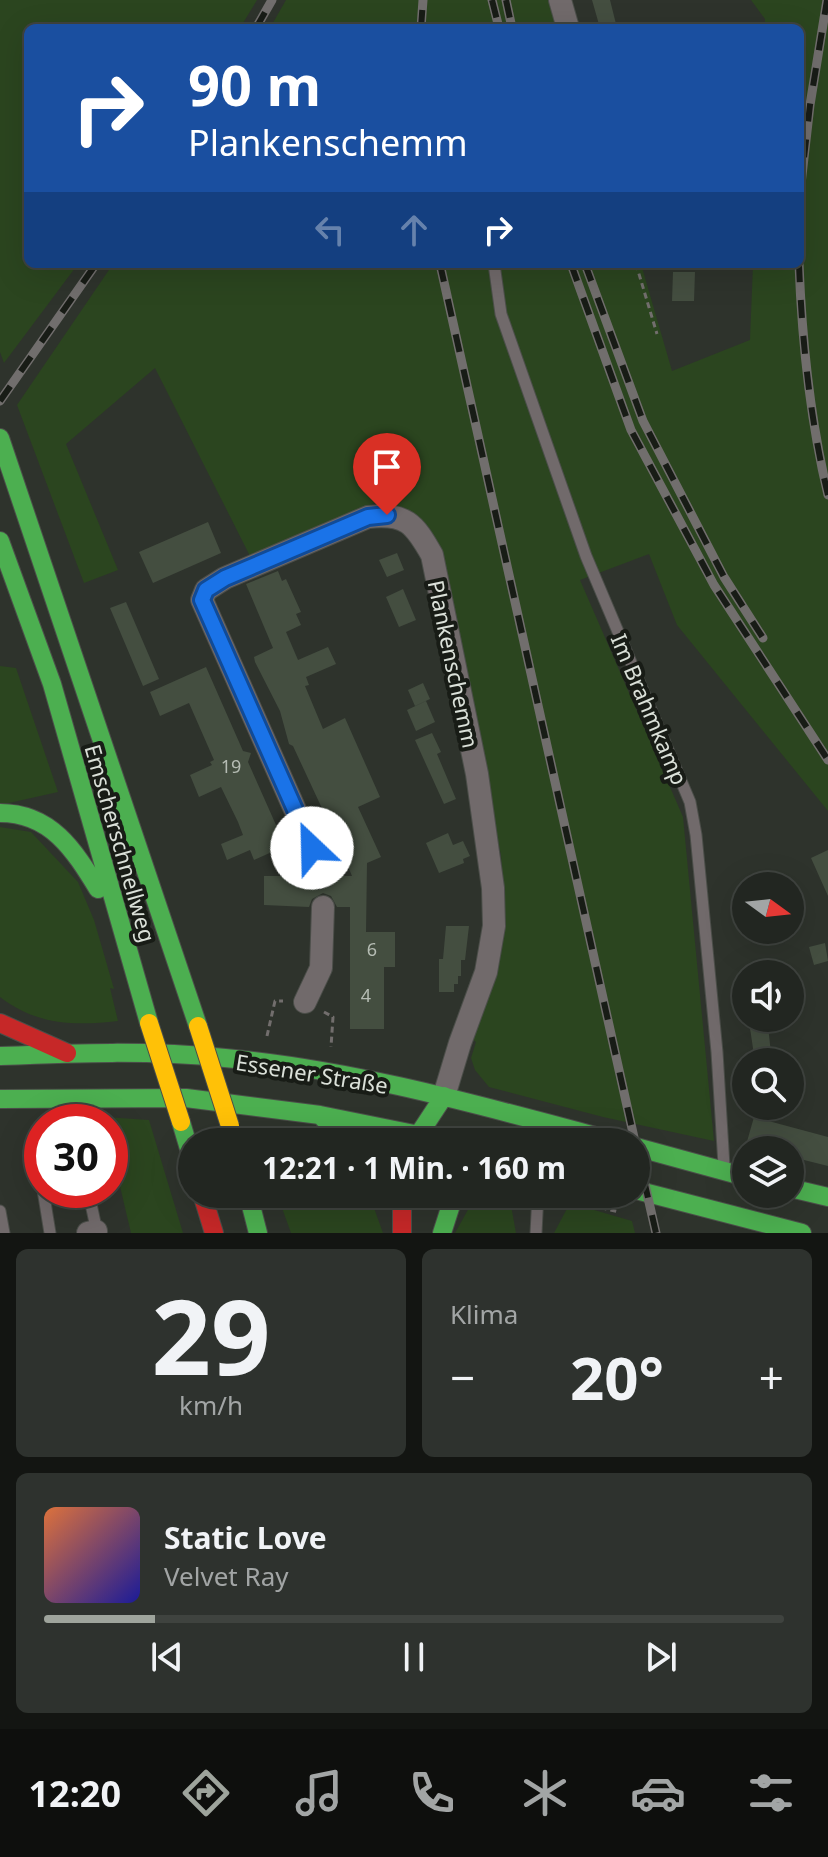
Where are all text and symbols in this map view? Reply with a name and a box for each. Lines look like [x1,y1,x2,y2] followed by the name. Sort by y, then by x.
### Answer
[188,46,321,122] text: 90 m
[56,56,160,160] icon: right
[188,118,468,167] text: Plankenschemm
[308,208,352,252] icon: left
[392,208,436,252] icon: ahead
[476,208,520,252] icon: right
[353,433,421,515] pin
[365,445,409,489] icon: arrive
[422,577,486,751] street label: Plankenschemm
[605,629,695,789] street label: Im Brahmkamp
[78,741,164,945] street label: Emscherschnellweg
[221,754,241,778] house number: 19
[270,806,354,890] position arrow
[732,872,804,944] north arrow
[732,872,804,1208] map controls
[367,937,377,961] house number: 6
[732,960,804,1032] button: sound
[361,983,371,1007] house number: 4
[234,1046,390,1100] street label: Essener Straße
[732,1048,804,1120] button: search
[24,1104,128,1208] speed limit sign: 30
[732,1136,804,1208] button: layers
[262,1147,566,1188] text: 12:21 · 1 Min. · 160 m
[152,1264,270,1405] text: 29
[450,1296,518,1332] text: Klima
[570,1336,664,1418] text: 20°
[450,1347,475,1407] text: −
[759,1347,784,1407] text: +
[179,1387,243,1423] text: km/h
[164,1517,327,1558] text: Static Love
[164,1558,289,1594] text: Velvet Ray
[145,1635,189,1679] icon: previous
[392,1635,436,1679] icon: pause
[639,1635,683,1679] icon: next
[178,1765,234,1821] icon: directions
[291,1765,347,1821] icon: music
[404,1765,460,1821] icon: phone
[517,1765,573,1821] icon: climate
[630,1765,686,1821] icon: car
[743,1765,799,1821] icon: filters
[29,1769,121,1818] text: 12:20

